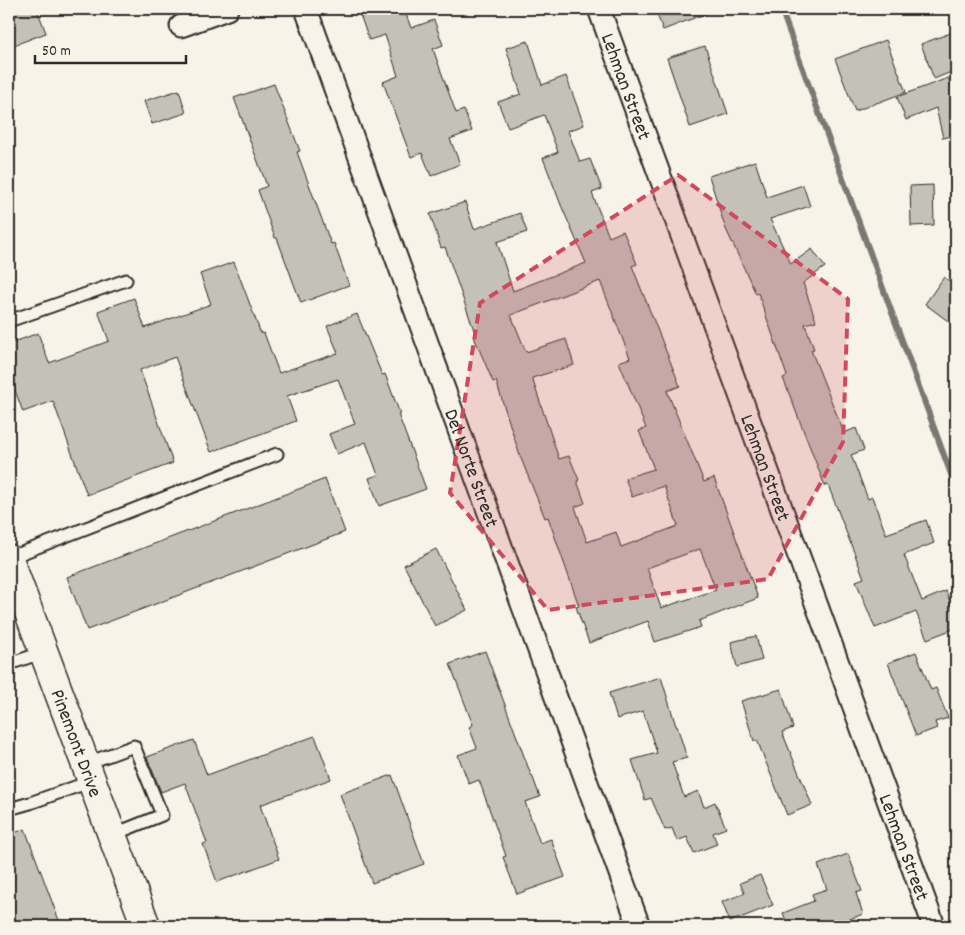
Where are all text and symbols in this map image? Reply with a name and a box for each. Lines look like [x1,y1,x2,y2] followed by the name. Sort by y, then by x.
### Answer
[592,30,657,144] street label: Lehman Street
[35,32,186,64] scale bar
[42,41,71,63] text: 50 m
[435,406,504,532] street label: Del Norte Street
[731,411,796,526] street label: Lehman Street
[42,686,108,802] street label: Pinemont Drive
[870,791,935,905] street label: Lehman Street

